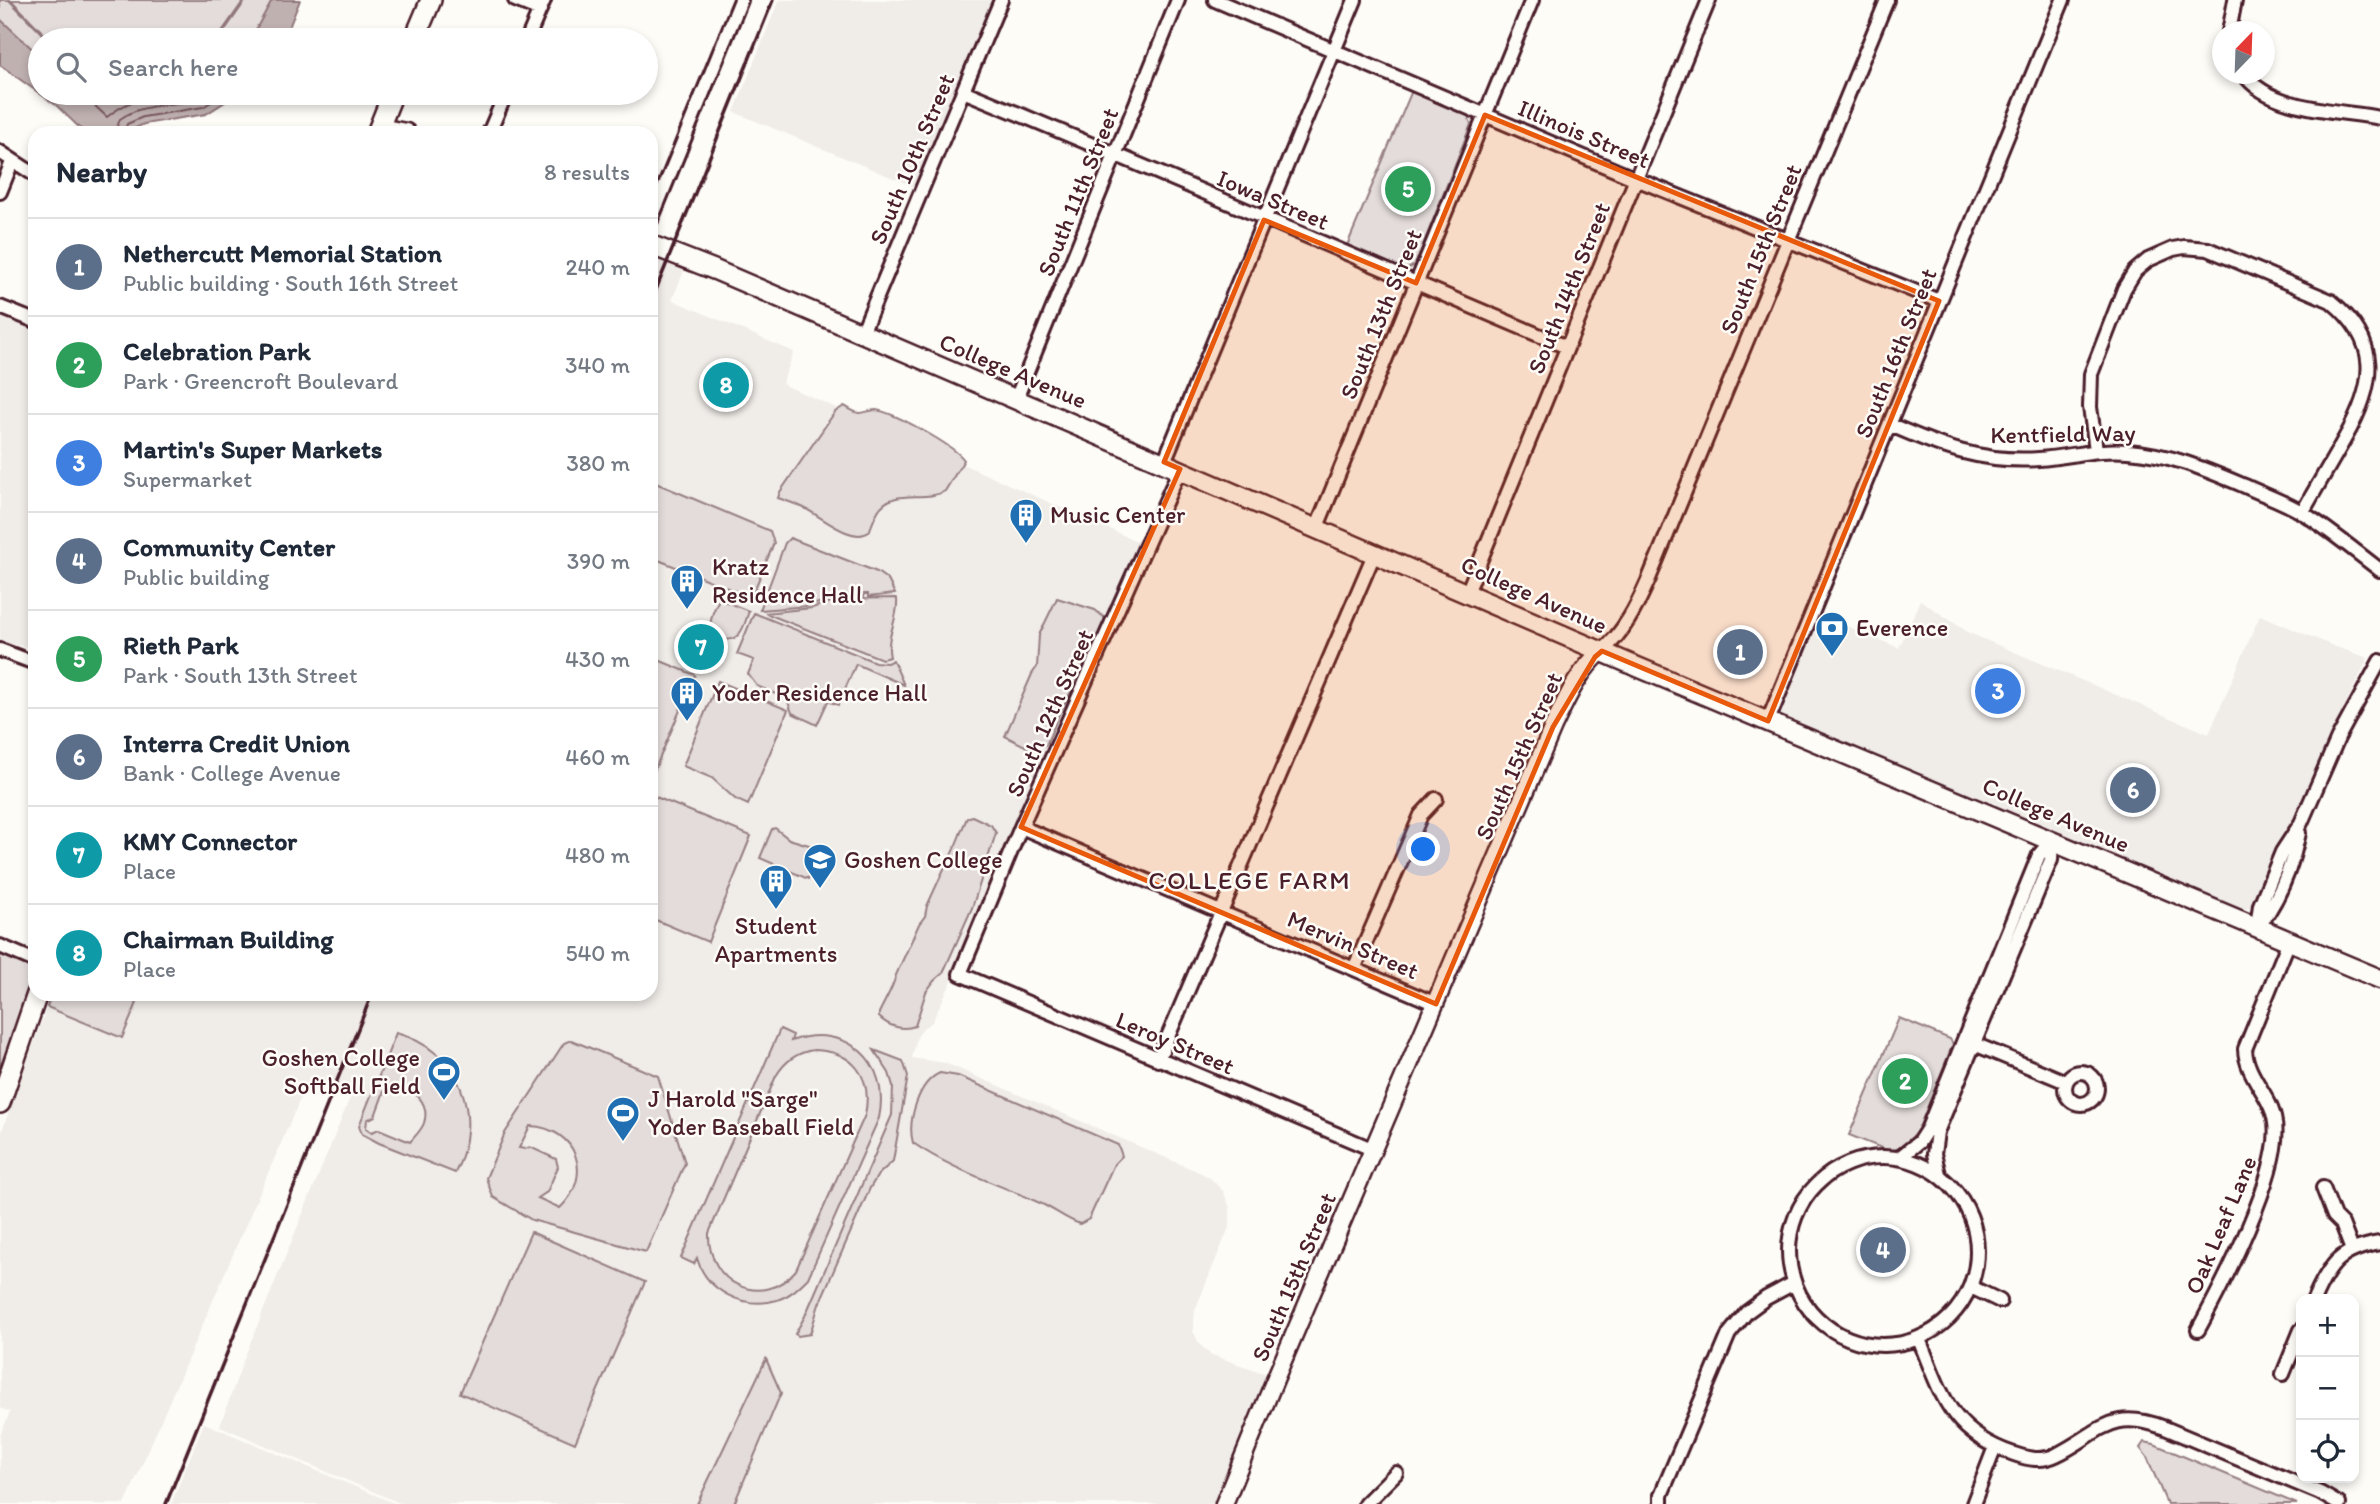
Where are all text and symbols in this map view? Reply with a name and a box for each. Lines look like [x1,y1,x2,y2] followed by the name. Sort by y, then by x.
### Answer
[2212,21,2275,84] north arrow
[28,28,658,105] search box
[52,48,90,86] icon: search
[108,51,238,83] text: Search here
[863,69,961,249] street label: South 10th Street
[1514,93,1655,174] street label: Illinois Street
[1031,103,1125,280] street label: South 11th Street
[56,153,147,190] text: Nearby
[544,158,630,186] text: 8 results
[1713,160,1808,338] street label: South 15th Street
[1213,163,1334,236] street label: Iowa Street
[1385,163,1431,215] pin: 5
[1521,198,1616,378] street label: South 14th Street
[1333,224,1428,403] street label: South 13th Street
[123,237,442,269] text: Nethercutt Memorial Station
[74,253,84,281] text: 1
[565,253,630,281] text: 240 m
[1848,264,1943,442] street label: South 16th Street
[123,269,458,297] text: Public building · South 16th Street
[935,327,1091,415] street label: College Avenue
[123,335,311,367] text: Celebration Park
[73,351,85,379] text: 2
[565,351,630,379] text: 340 m
[703,359,749,411] pin: 8
[123,367,398,395] text: Park · Greencroft Boulevard
[1990,418,2136,449] street label: Kentfield Way
[123,433,382,465] text: Martin's Super Markets
[73,449,85,477] text: 3
[566,449,630,477] text: 380 m
[123,465,252,493] text: Supermarket
[1007,496,1045,545] building icon: Music Center
[1050,500,1185,529] place label: Music Center
[123,531,335,563] text: Community Center
[72,547,86,575] text: 4
[567,547,630,575] text: 390 m
[1457,549,1612,640] street label: College Avenue
[712,552,863,609] place label: Kratz Residence Hall
[668,562,706,611] building icon: Kratz Residence Hall
[123,563,269,591] text: Public building
[1813,609,1851,658] bank icon: Everence
[1856,613,1948,642] place label: Everence
[678,621,724,673] pin: 7
[1000,624,1100,801] street label: South 12th Street
[1717,626,1763,678] pin: 1
[123,629,239,661] text: Rieth Park
[73,645,85,673] text: 5
[565,645,630,673] text: 430 m
[123,661,358,689] text: Park · South 13th Street
[1975,665,2021,717] pin: 3
[1469,667,1569,844] street label: South 15th Street
[668,674,706,723] building icon: Yoder Residence Hall
[712,678,927,707] place label: Yoder Residence Hall
[123,727,350,759] text: Interra Credit Union
[73,743,85,771] text: 6
[565,743,630,771] text: 460 m
[123,759,341,787] text: Bank · College Avenue
[2110,764,2156,816] pin: 6
[1978,771,2134,859] street label: College Avenue
[123,825,297,857] text: KMY Connector
[1406,832,1440,866] your location
[73,841,85,869] text: 7
[565,841,630,869] text: 480 m
[801,841,839,890] school or university icon: Goshen College
[844,845,1003,874] place label: Goshen College
[123,857,176,885] text: Place
[757,862,795,911] building icon: Student Apartments
[1148,864,1352,896] district label: COLLEGE FARM
[1283,904,1423,985] street label: Mervin Street
[715,911,837,968] place label: Student Apartments
[123,923,333,955] text: Chairman Building
[73,939,85,967] text: 8
[565,939,630,967] text: 540 m
[123,955,176,983] text: Place
[1112,1005,1239,1081] street label: Leroy Street
[261,1043,420,1100] place label: Goshen College Softball Field
[425,1053,463,1102] sports icon: Goshen College Softball Field
[1882,1055,1928,1107] pin: 2
[648,1084,854,1141] place label: J Harold "Sarge" Yoder Baseball Field
[604,1094,642,1143] sports icon: J Harold "Sarge" Yoder Baseball Field
[2178,1151,2263,1298] street label: Oak Leaf Lane
[1245,1188,1342,1366] street label: South 15th Street
[1860,1224,1906,1276] pin: 4
[2296,1294,2359,1483] map controls
[2296,1294,2359,1357] button: +
[2296,1357,2359,1420] button: −
[2296,1420,2359,1483] button: locate

